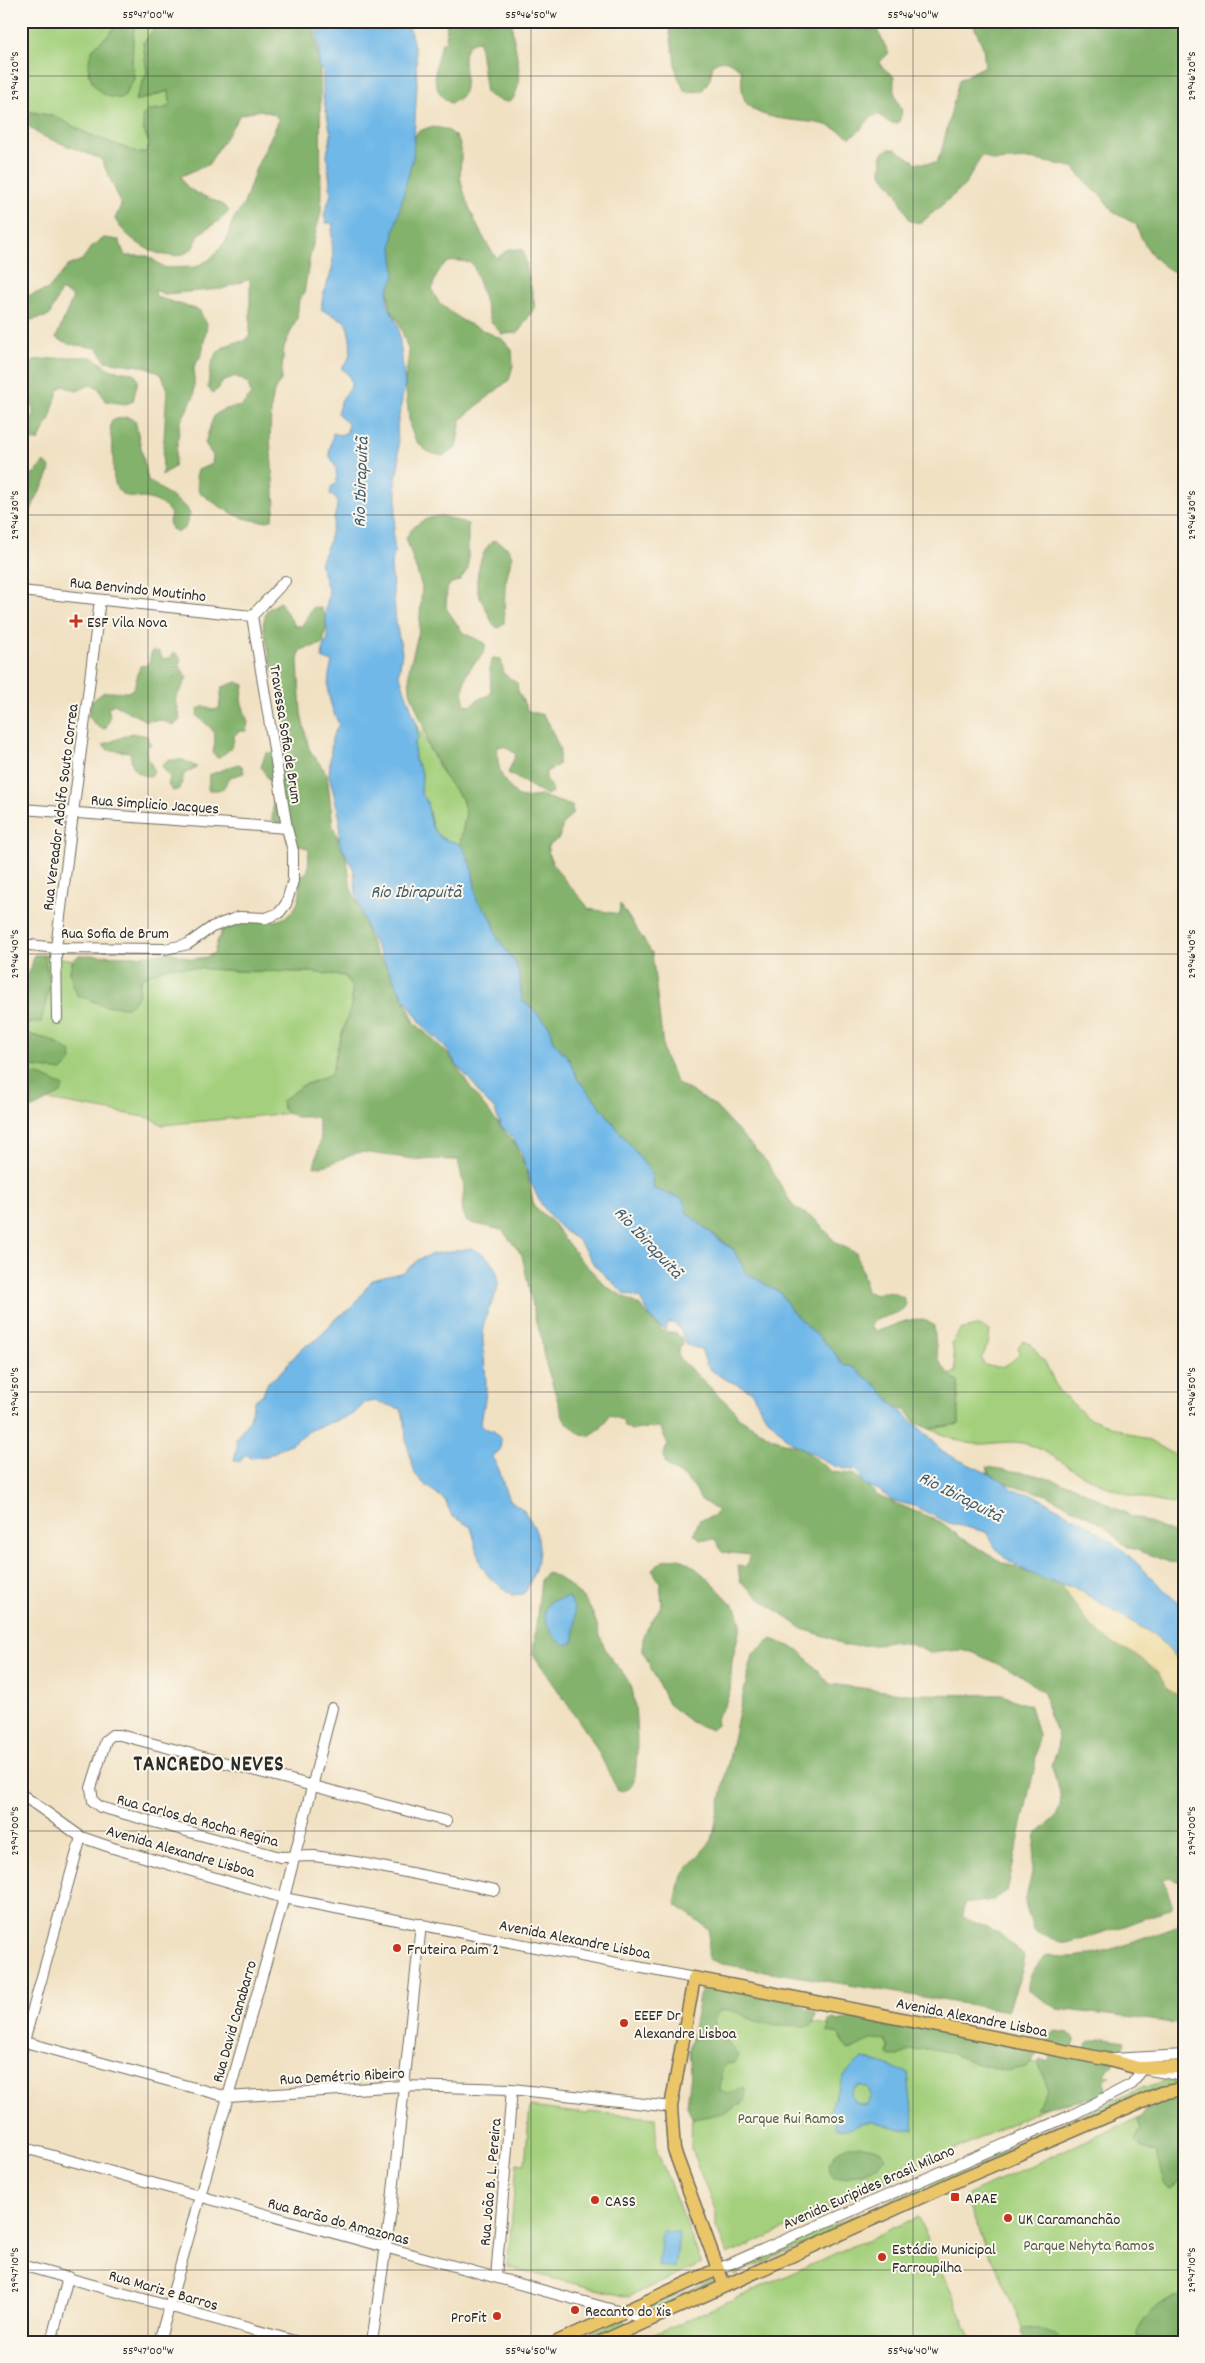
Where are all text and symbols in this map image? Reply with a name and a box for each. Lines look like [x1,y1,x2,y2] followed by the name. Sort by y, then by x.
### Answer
[122,7,174,24] text: 55°47'00"W
[505,7,557,24] text: 55°46'50"W
[888,7,939,24] text: 55°46'40"W
[7,51,24,101] text: 29°46'20"S
[1184,51,1201,101] text: 29°46'20"S
[348,435,377,528] water label: Rio Ibirapuitã
[7,490,24,540] text: 29°46'30"S
[1184,490,1201,540] text: 29°46'30"S
[68,572,207,609] street label: Rua Benvindo Moutinho
[87,612,167,635] place label: ESF Vila Nova
[69,614,83,628] marker: ESF Vila Nova
[262,663,307,806] street label: Travessa Sofia de Brum
[37,702,86,912] street label: Rua Vereador Adolfo Souto Correa
[90,790,220,821] street label: Rua Simplicio Jacques
[371,881,462,906] water label: Rio Ibirapuitã
[61,923,169,946] street label: Rua Sofia de Brum
[7,930,24,978] text: 29°46'40"S
[1184,930,1201,978] text: 29°46'40"S
[607,1202,688,1286] water label: Rio Ibirapuitã
[7,1367,24,1417] text: 29°46'50"S
[1184,1367,1201,1417] text: 29°46'50"S
[914,1466,1007,1530] water label: Rio Ibirapuitã
[134,1751,284,1781] district label: TANCREDO NEVES
[114,1789,281,1854] street label: Rua Carlos da Rocha Regina
[7,1806,24,1856] text: 29°47'00"S
[1184,1806,1201,1856] text: 29°47'00"S
[103,1820,258,1885] street label: Avenida Alexandre Lisboa
[497,1914,653,1967] street label: Avenida Alexandre Lisboa
[407,1939,499,1962] place label: Fruteira Paim 2
[391,1942,403,1954] marker: Fruteira Paim 2
[207,1958,264,2085] street label: Rua David Canabarro
[894,1992,1050,2045] street label: Avenida Alexandre Lisboa
[634,2005,737,2046] place label: EEEF Dr Alexandre Lisboa
[618,2017,630,2029] marker: EEEF Dr Alexandre Lisboa
[279,2063,405,2092] street label: Rua Demétrio Ribeiro
[738,2108,845,2131] park label: Parque Rui Ramos
[474,2117,509,2247] street label: Rua João B. L. Pereira
[779,2140,959,2237] street label: Avenida Euripides Brasil Milano
[965,2188,998,2211] place label: APAE
[605,2191,636,2214] place label: CASS
[949,2191,961,2203] marker: APAE
[265,2192,412,2252] street label: Rua Barão do Amazonas
[589,2194,601,2206] marker: CASS
[1018,2209,1120,2232] place label: UK Caramanchão
[1002,2212,1014,2224] marker: UK Caramanchão
[1023,2235,1155,2258] park label: Parque Nehyta Ramos
[892,2239,996,2280] place label: Estádio Municipal Farroupilha
[7,2247,24,2293] text: 29°47'10"S
[1184,2247,1201,2293] text: 29°47'10"S
[876,2251,888,2263] marker: Estádio Municipal Farroupilha
[106,2265,221,2318] street label: Rua Mariz e Barros
[585,2301,672,2324] place label: Recanto do Xis
[569,2304,581,2316] marker: Recanto do Xis
[451,2307,487,2330] place label: ProFit
[491,2310,503,2322] marker: ProFit
[122,2343,174,2360] text: 55°47'00"W
[505,2343,557,2360] text: 55°46'50"W
[888,2343,939,2360] text: 55°46'40"W

